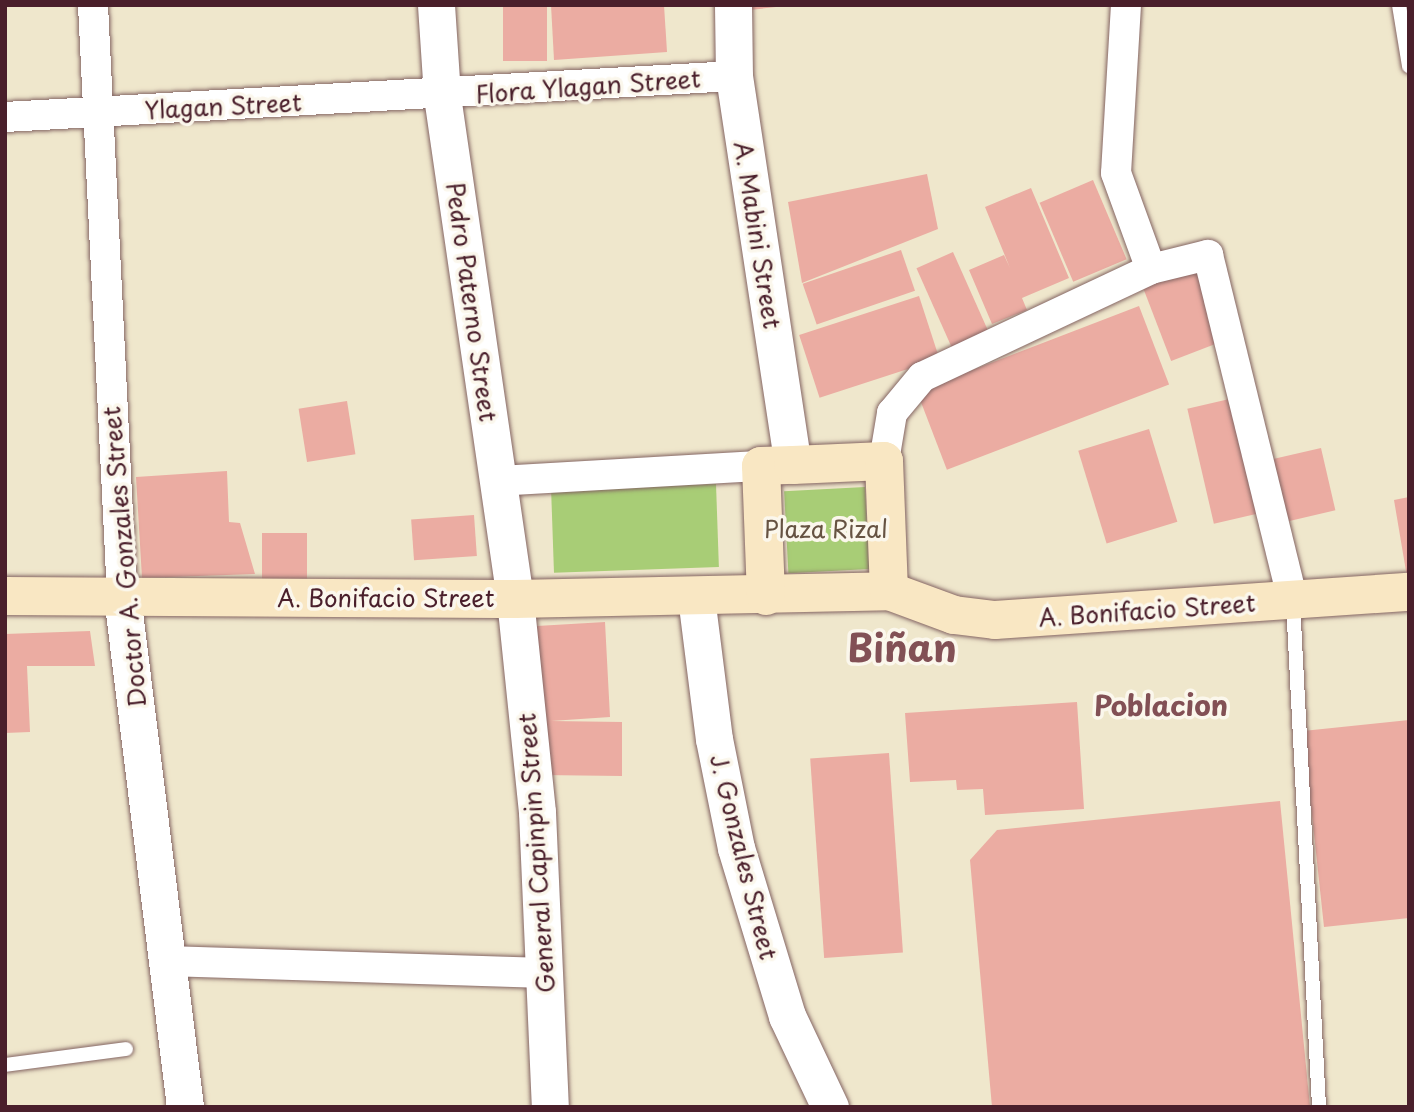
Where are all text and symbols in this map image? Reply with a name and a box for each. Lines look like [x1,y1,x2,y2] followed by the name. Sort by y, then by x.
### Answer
[475,64,701,108] street label: Flora Ylagan Street
[143,87,303,125] street label: Ylagan Street
[729,139,787,331] street label: A. Mabini Street
[441,180,503,424] street label: Pedro Paterno Street
[96,402,152,712] street label: Doctor A. Gonzales Street
[763,515,889,543] park label: Plaza Rizal
[277,584,495,612] street label: A. Bonifacio Street
[1037,588,1257,632] street label: A. Bonifacio Street
[847,624,957,670] district label: Biñan
[1094,688,1228,722] district label: Poblacion
[512,711,560,995] street label: General Capinpin Street
[704,749,784,965] street label: J. Gonzales Street

